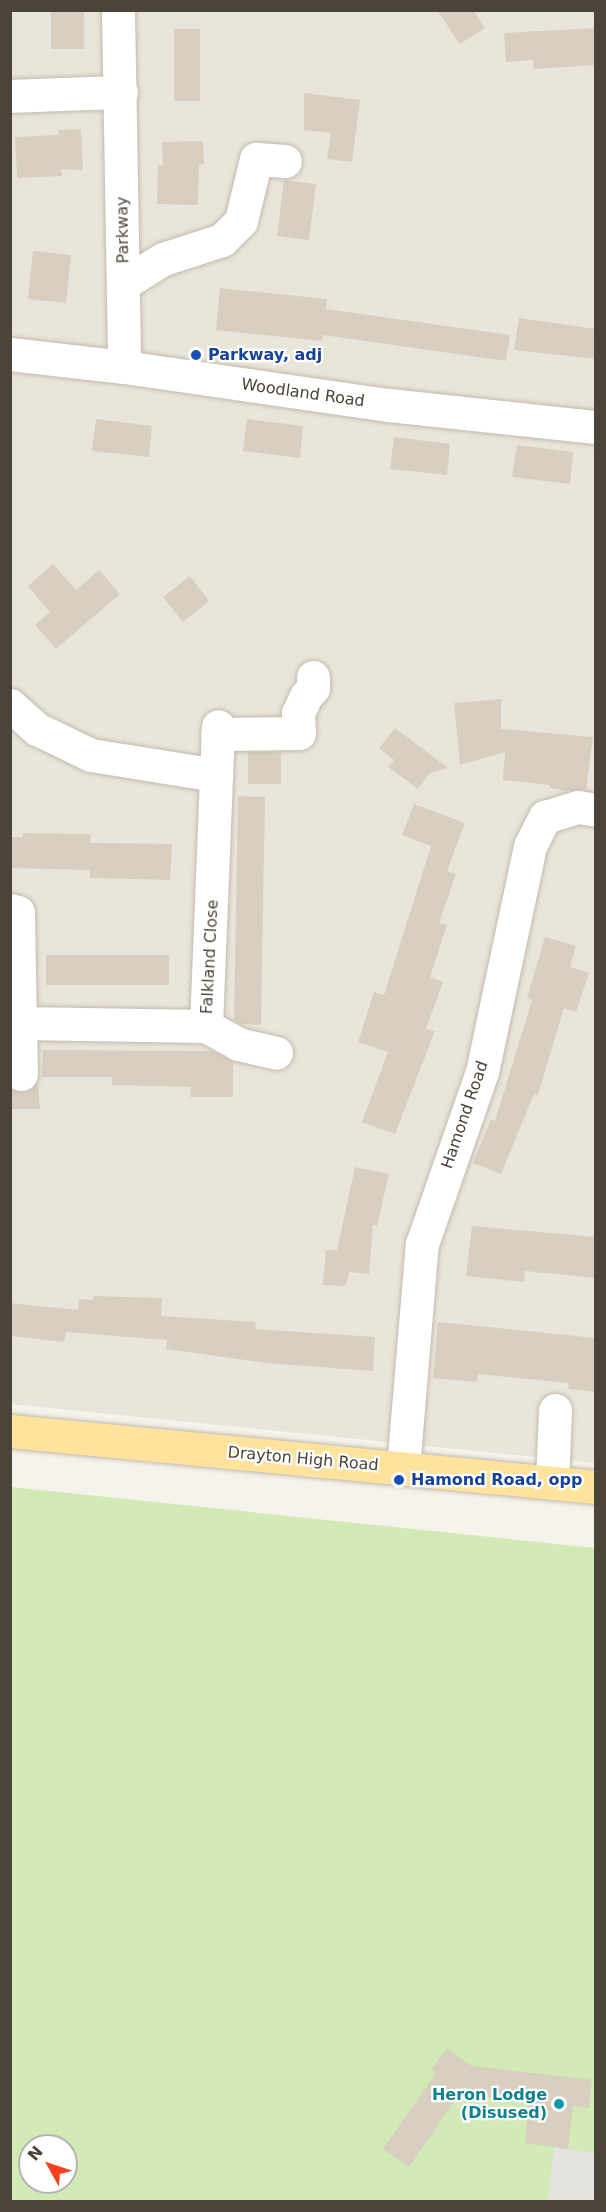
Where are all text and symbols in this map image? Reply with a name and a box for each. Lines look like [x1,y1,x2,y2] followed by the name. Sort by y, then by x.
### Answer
[113,196,133,264] street label: Parkway
[208,345,322,365] place label: Parkway, adj
[189,348,203,362] marker: Parkway, adj
[240,375,366,411] street label: Woodland Road
[197,899,223,1015] street label: Falkland Close
[438,1059,492,1171] street label: Hamond Road
[227,1443,379,1475] street label: Drayton High Road
[411,1470,582,1490] place label: Hamond Road, opp
[392,1473,406,1487] marker: Hamond Road, opp
[432,2085,547,2123] place label: Heron Lodge (Disused)
[552,2097,566,2111] marker: Heron Lodge (Disused)
[18,2134,78,2194] north arrow
[24,2142,47,2165] text: N

